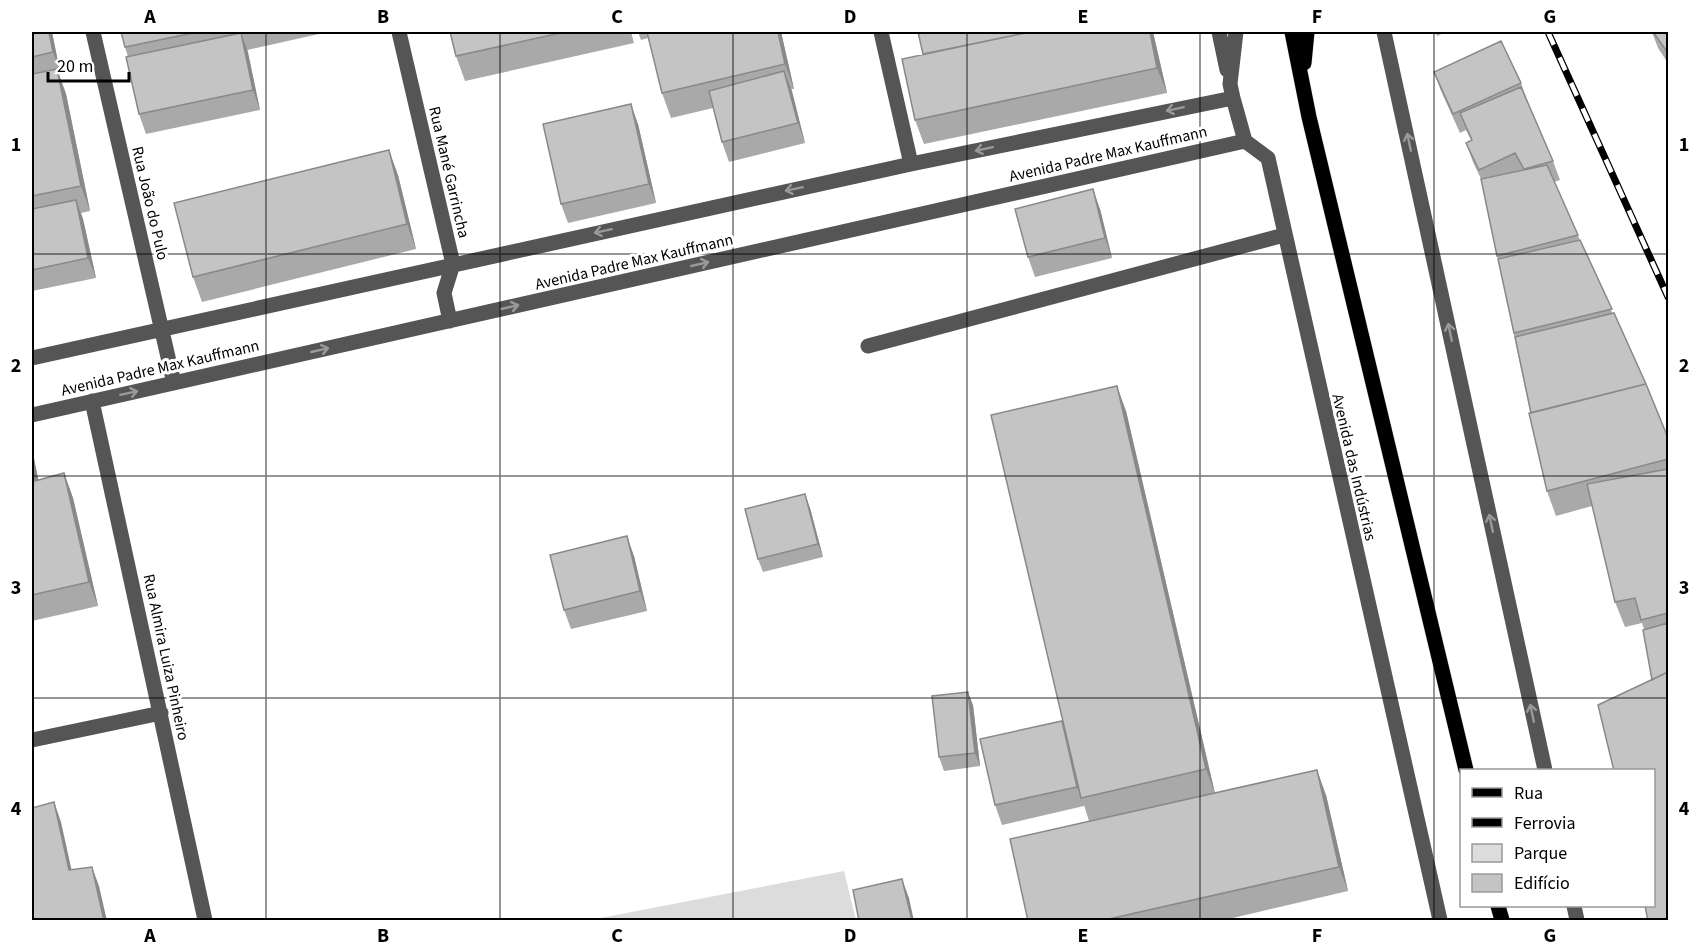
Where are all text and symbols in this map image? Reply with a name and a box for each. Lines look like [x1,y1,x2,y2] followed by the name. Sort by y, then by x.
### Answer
[143,3,156,31] text: A
[377,3,389,31] text: B
[611,3,623,31] text: C
[844,3,856,31] text: D
[1078,3,1088,31] text: E
[1312,3,1322,31] text: F
[1544,3,1556,31] text: G
[48,45,129,83] scale bar
[57,54,93,79] text: 20 m
[423,104,475,240] street label: Rua Mané Garrincha
[1166,104,1186,115] one-way arrow
[1007,120,1209,187] street label: Avenida Padre Max Kauffmann
[11,131,21,159] text: 1
[1679,131,1689,159] text: 1
[1402,132,1414,151] one-way arrow
[975,143,994,155] one-way arrow
[126,144,174,262] street label: Rua João do Pulo
[784,184,803,196] one-way arrow
[594,226,613,238] one-way arrow
[533,228,735,295] street label: Avenida Padre Max Kauffmann
[690,258,709,270] one-way arrow
[500,301,519,313] one-way arrow
[1444,323,1455,342] one-way arrow
[59,334,261,401] street label: Avenida Padre Max Kauffmann
[310,344,329,355] one-way arrow
[11,352,21,380] text: 2
[1679,352,1689,380] text: 2
[120,386,139,398] one-way arrow
[1326,392,1382,543] street label: Avenida das Indústrias
[1485,513,1496,533] one-way arrow
[138,572,194,743] street label: Rua Almira Luiza Pinheiro
[11,574,21,602] text: 3
[1679,574,1689,602] text: 3
[1526,704,1538,723] one-way arrow
[1460,769,1655,907] legend
[1514,781,1543,806] text: Rua
[11,795,22,823] text: 4
[1679,795,1690,823] text: 4
[1514,811,1575,836] text: Ferrovia
[1514,841,1567,866] text: Parque
[1514,871,1570,896] text: Edifício
[143,922,156,950] text: A
[377,922,389,950] text: B
[611,922,623,950] text: C
[844,922,856,950] text: D
[1078,922,1088,950] text: E
[1312,922,1322,950] text: F
[1544,922,1556,950] text: G

